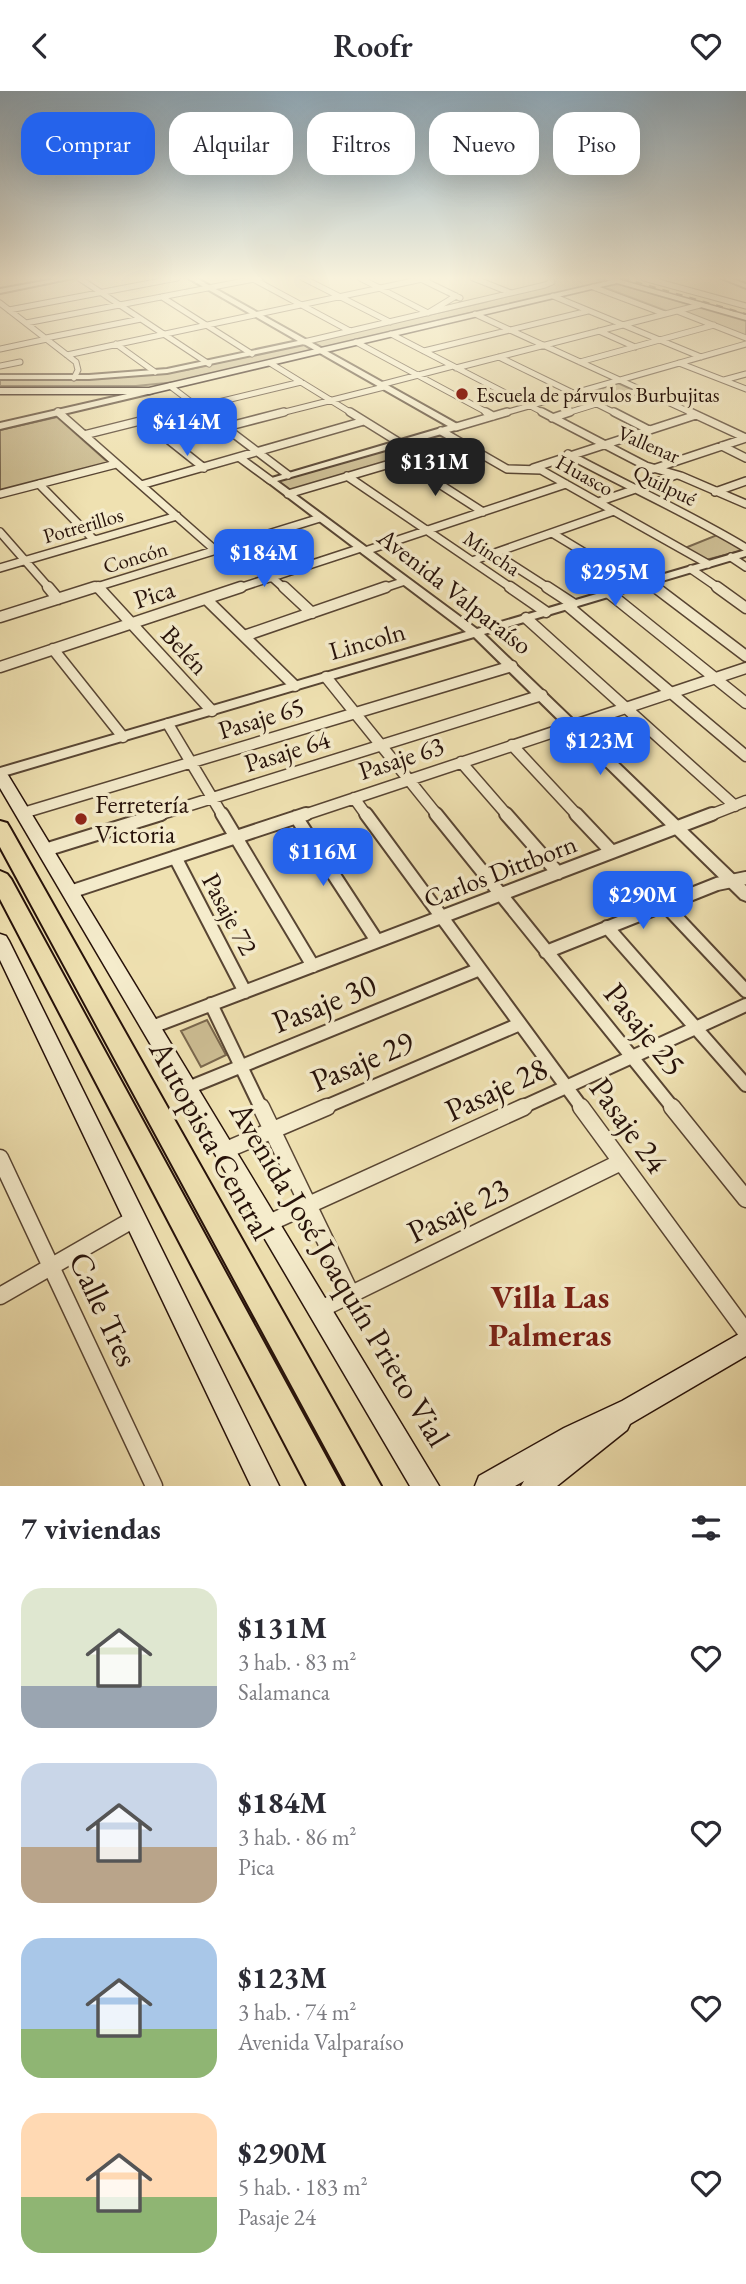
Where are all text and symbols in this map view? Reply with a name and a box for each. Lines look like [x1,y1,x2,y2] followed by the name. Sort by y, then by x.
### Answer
[333,25,413,67] text: Roofr
[21,27,59,65] icon: back
[687,27,725,65] icon: heart
[21,112,155,175] chip: Comprar
[169,112,293,175] chip: Alquilar
[307,112,415,175] chip: Filtros
[429,112,539,175] chip: Nuevo
[553,112,640,175] chip: Piso
[476,381,720,408] place label: Escuela de párvulos Burbujitas
[454,386,470,402] marker: Escuela de párvulos Burbujitas
[138,399,236,458] pin: $414M
[153,406,221,436] text: $414M
[614,419,684,469] street label: Vallenar
[386,439,484,498] pin: $131M
[401,446,469,476] text: $131M
[551,448,619,502] street label: Huasco
[628,458,701,513] street label: Quilpué
[40,501,126,549] street label: Potrerillos
[370,519,539,662] street label: Avenida Valparaíso
[458,524,526,582] street label: Mincha
[215,529,313,589] pin: $184M
[99,534,171,580] street label: Concón
[230,537,298,567] text: $184M
[566,549,664,608] pin: $295M
[581,556,649,586] text: $295M
[129,571,179,617] street label: Pica
[325,614,409,668] street label: Lincoln
[154,618,217,682] street label: Belén
[214,689,308,747] street label: Pasaje 65
[551,717,649,777] pin: $123M
[240,722,335,780] street label: Pasaje 64
[566,725,634,755] text: $123M
[354,728,448,788] street label: Pasaje 63
[95,787,190,851] place label: Ferretería Victoria
[73,811,89,827] marker: Ferretería Victoria
[419,826,582,916] street label: Carlos Dittborn
[274,829,372,888] pin: $116M
[289,836,357,866] text: $116M
[194,867,266,961] street label: Pasaje 72
[594,871,692,931] pin: $290M
[609,879,677,909] text: $290M
[266,963,382,1043] street label: Pasaje 30
[595,974,695,1084] street label: Pasaje 25
[304,1020,420,1102] street label: Pasaje 29
[139,1032,284,1248] street label: Autopista Central
[438,1047,554,1131] street label: Pasaje 28
[580,1069,678,1182] street label: Pasaje 24
[220,1093,460,1455] street label: Avenida José Joaquín Prieto Vial
[400,1167,516,1253] street label: Pasaje 23
[59,1245,149,1373] street label: Calle Tres
[488,1275,612,1356] district label: Villa Las Palmeras
[21,1509,161,1548] text: 7 viviendas
[687,1509,725,1547] icon: filters
[238,1608,327,1647] text: $131M
[77,1616,161,1700] icon: home
[687,1639,725,1677] icon: heart
[238,1647,357,1677] text: 3 hab. · 83 m²
[238,1677,330,1707] text: Salamanca
[238,1783,327,1822] text: $184M
[77,1791,161,1875] icon: home
[687,1814,725,1852] icon: heart
[238,1822,357,1852] text: 3 hab. · 86 m²
[238,1852,275,1882] text: Pica
[238,1958,327,1997] text: $123M
[77,1966,161,2050] icon: home
[687,1989,725,2027] icon: heart
[238,1997,357,2027] text: 3 hab. · 74 m²
[238,2027,404,2057] text: Avenida Valparaíso
[238,2133,327,2172] text: $290M
[77,2141,161,2225] icon: home
[687,2164,725,2202] icon: heart
[238,2172,368,2202] text: 5 hab. · 183 m²
[238,2202,316,2232] text: Pasaje 24

